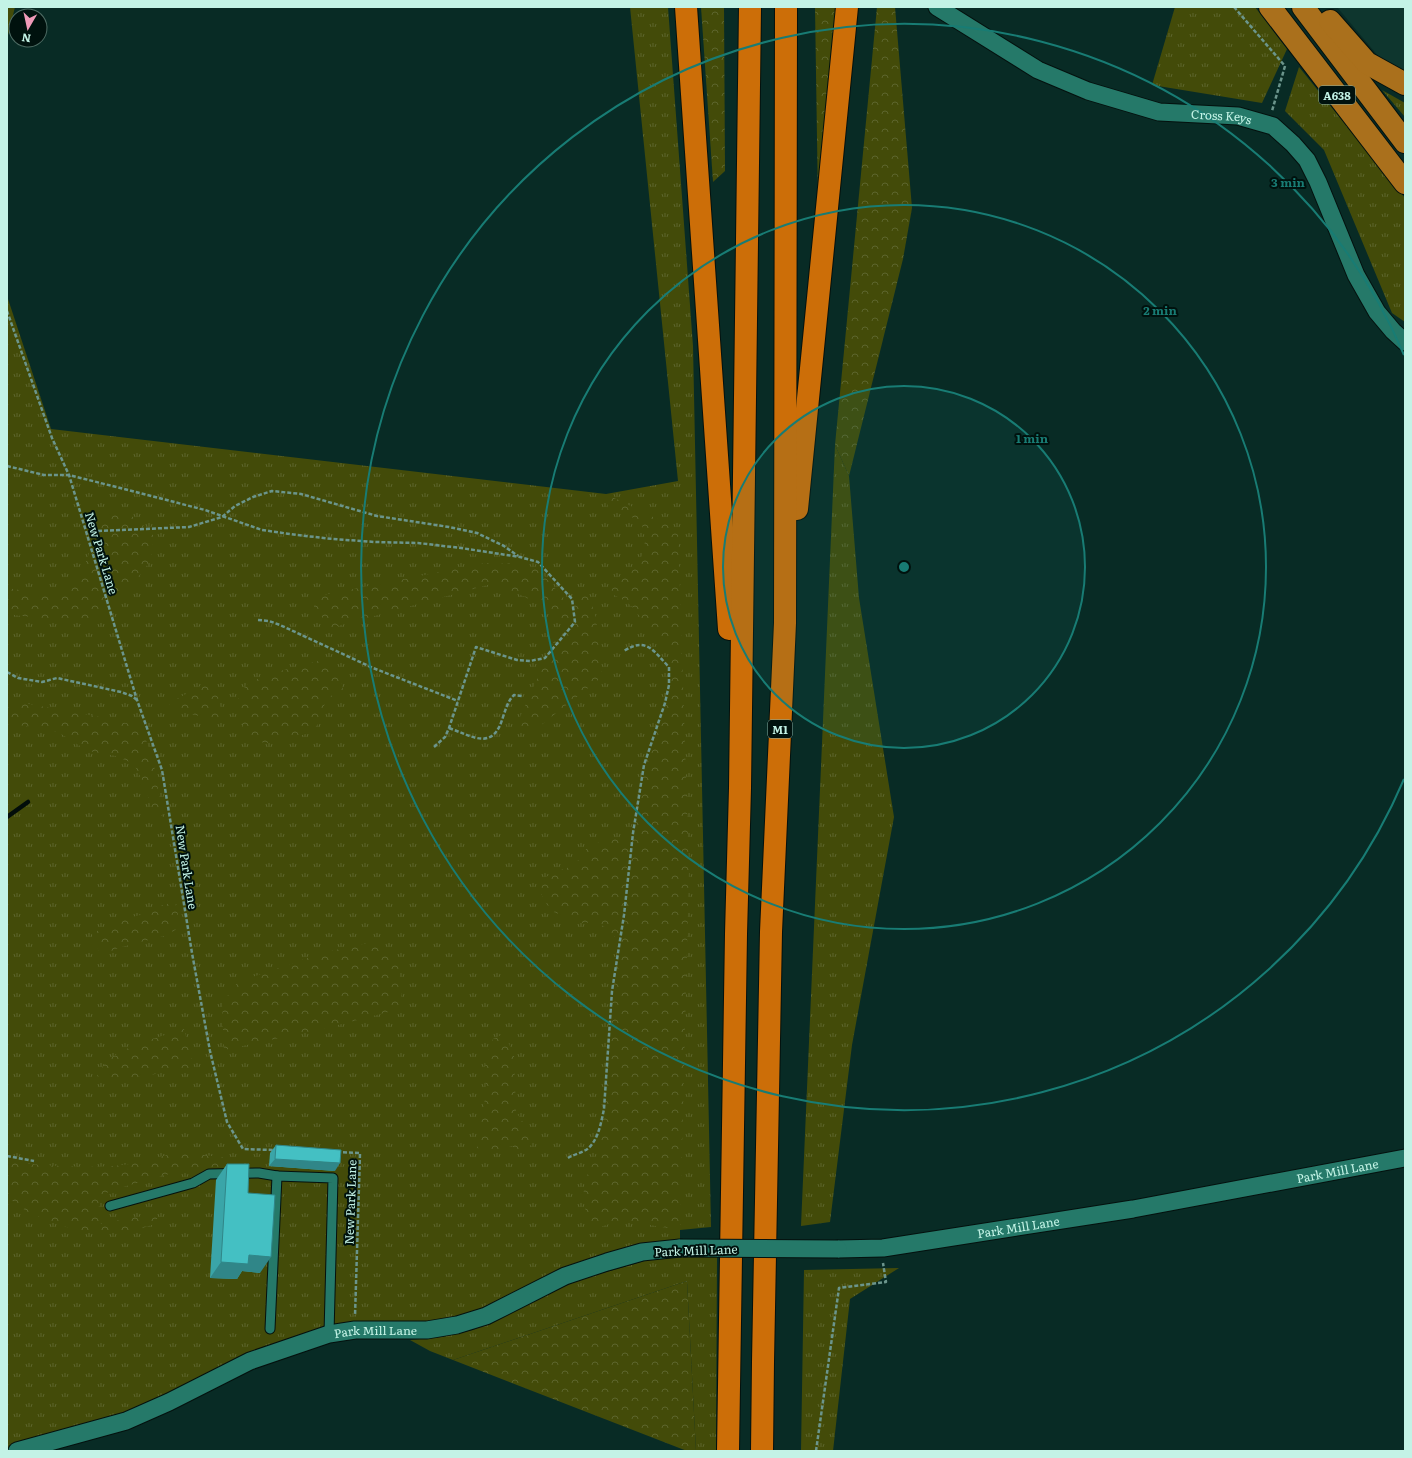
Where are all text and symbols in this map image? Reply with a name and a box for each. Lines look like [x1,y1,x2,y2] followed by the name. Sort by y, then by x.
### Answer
[8,8,48,48] north arrow
[20,30,32,47] text: N
[1319,86,1355,104] road number: A638
[1191,105,1255,129] street label: Cross Keys
[1271,173,1306,191] text: 3 min
[1143,301,1177,319] text: 2 min
[1016,429,1049,447] text: 1 min
[81,510,123,596] street label: New Park Lane
[897,560,911,574] centre of rings
[768,720,792,738] road number: M1
[171,824,203,910] street label: New Park Lane
[1295,1154,1380,1187] street label: Park Mill Lane
[340,1159,360,1245] street label: New Park Lane
[976,1212,1061,1242] street label: Park Mill Lane
[654,1240,738,1260] street label: Park Mill Lane
[333,1321,417,1342] street label: Park Mill Lane

